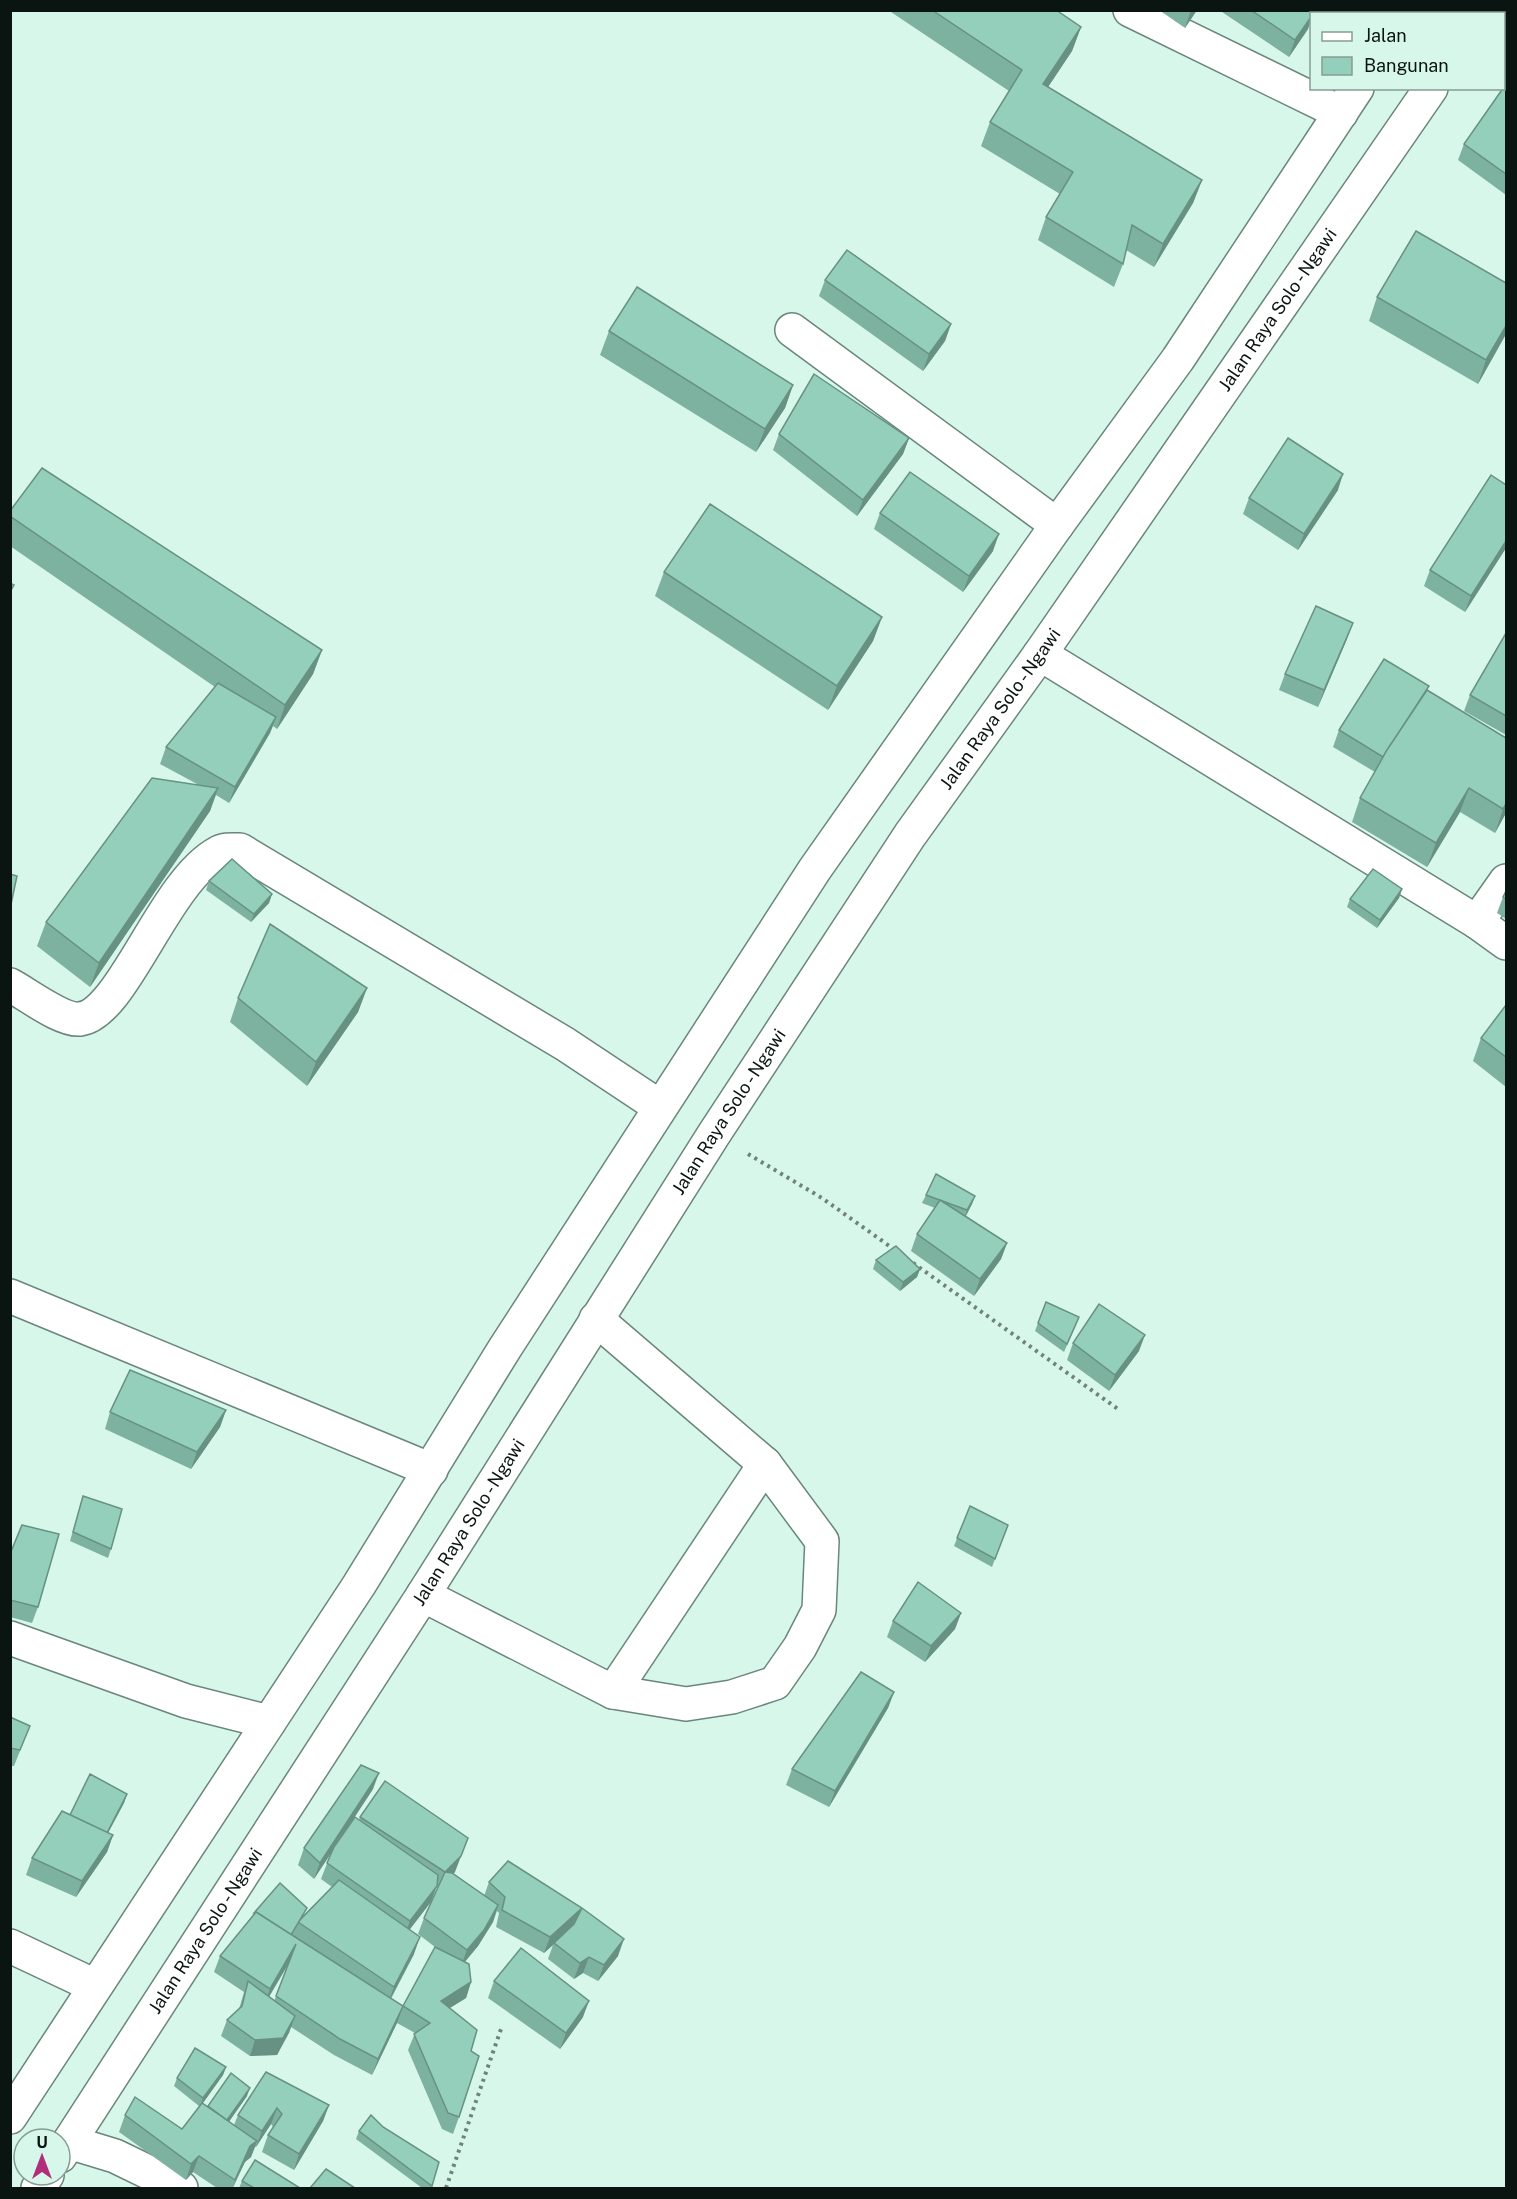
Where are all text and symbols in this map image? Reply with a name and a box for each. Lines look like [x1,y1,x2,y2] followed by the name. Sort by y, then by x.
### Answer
[1310,12,1505,90] legend
[1364,25,1407,46] text: Jalan
[1364,55,1449,76] text: Bangunan
[1214,224,1341,395] street label: Jalan Raya Solo - Ngawi
[935,624,1065,793] street label: Jalan Raya Solo - Ngawi
[667,1025,790,1198] street label: Jalan Raya Solo - Ngawi
[408,1435,529,1609] street label: Jalan Raya Solo - Ngawi
[144,1844,266,2017] street label: Jalan Raya Solo - Ngawi
[12,2127,72,2187] north arrow
[36,2133,48,2152] text: U

